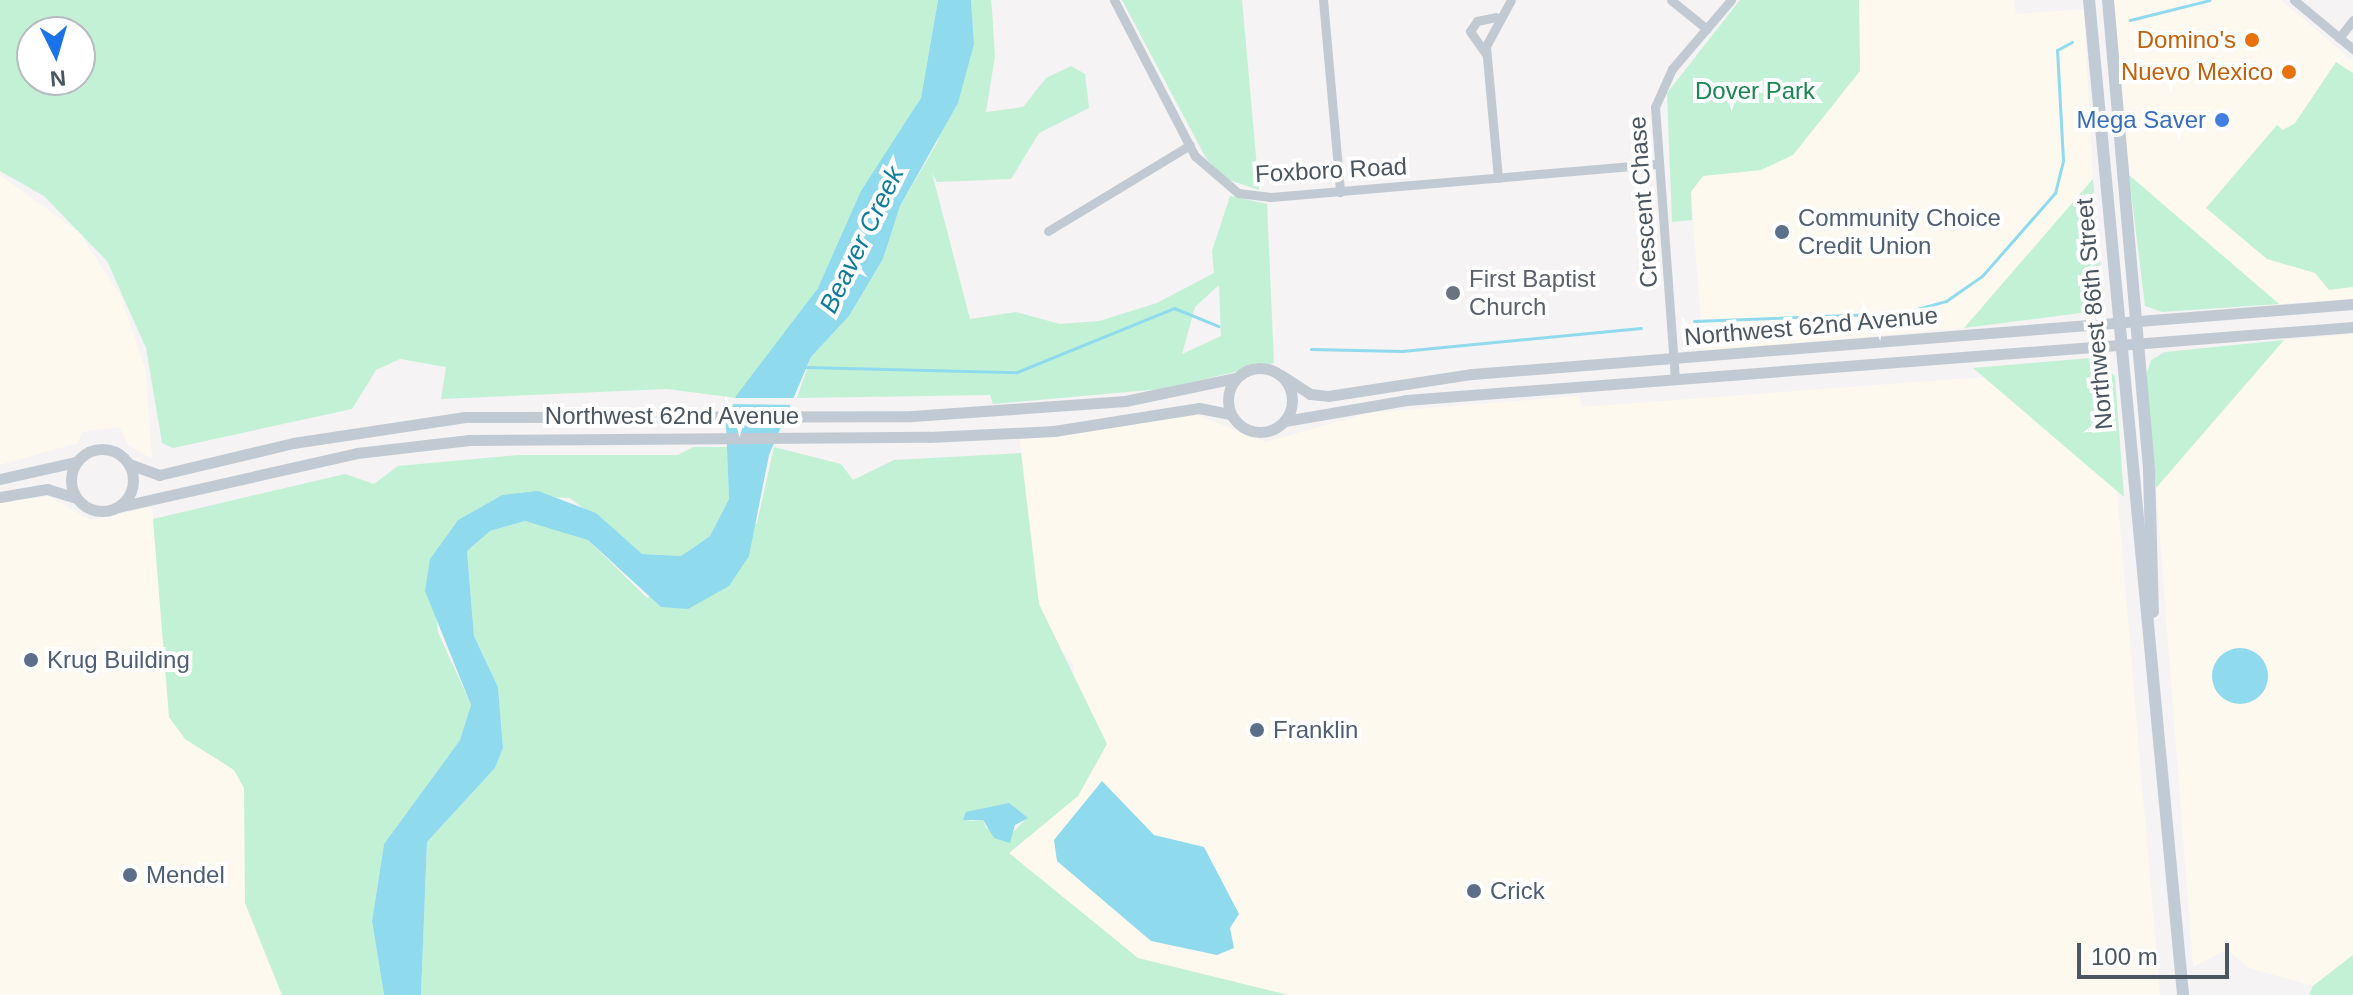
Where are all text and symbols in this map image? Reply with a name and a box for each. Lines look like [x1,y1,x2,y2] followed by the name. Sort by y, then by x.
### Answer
[16,16,96,96] north arrow
[2137,26,2236,54] place label: Domino's
[2243,31,2261,49] marker: Domino's
[2121,58,2273,86] place label: Nuevo Mexico
[2280,63,2298,81] marker: Nuevo Mexico
[49,65,67,92] text: N
[1695,77,1815,105] park label: Dover Park
[2077,106,2206,134] place label: Mega Saver
[2213,111,2231,129] marker: Mega Saver
[1623,115,1663,289] street label: Crescent Chase
[1254,152,1408,188] street label: Foxboro Road
[813,162,911,318] water label: Beaver Creek
[2070,197,2118,431] street label: Northwest 86th Street
[1798,204,2001,260] place label: Community Choice Credit Union
[1773,223,1791,241] marker: Community Choice Credit Union
[1469,265,1596,321] place label: First Baptist Church
[1444,284,1462,302] marker: First Baptist Church
[1682,301,1940,351] street label: Northwest 62nd Avenue
[544,402,800,430] street label: Northwest 62nd Avenue
[47,646,190,674] place label: Krug Building
[22,651,40,669] marker: Krug Building
[1273,716,1358,744] place label: Franklin
[1248,721,1266,739] marker: Franklin
[146,861,225,889] place label: Mendel
[121,866,139,884] marker: Mendel
[1490,877,1545,905] place label: Crick
[1465,882,1483,900] marker: Crick
[2081,927,2233,977] scale bar
[2091,943,2158,970] text: 100 m

